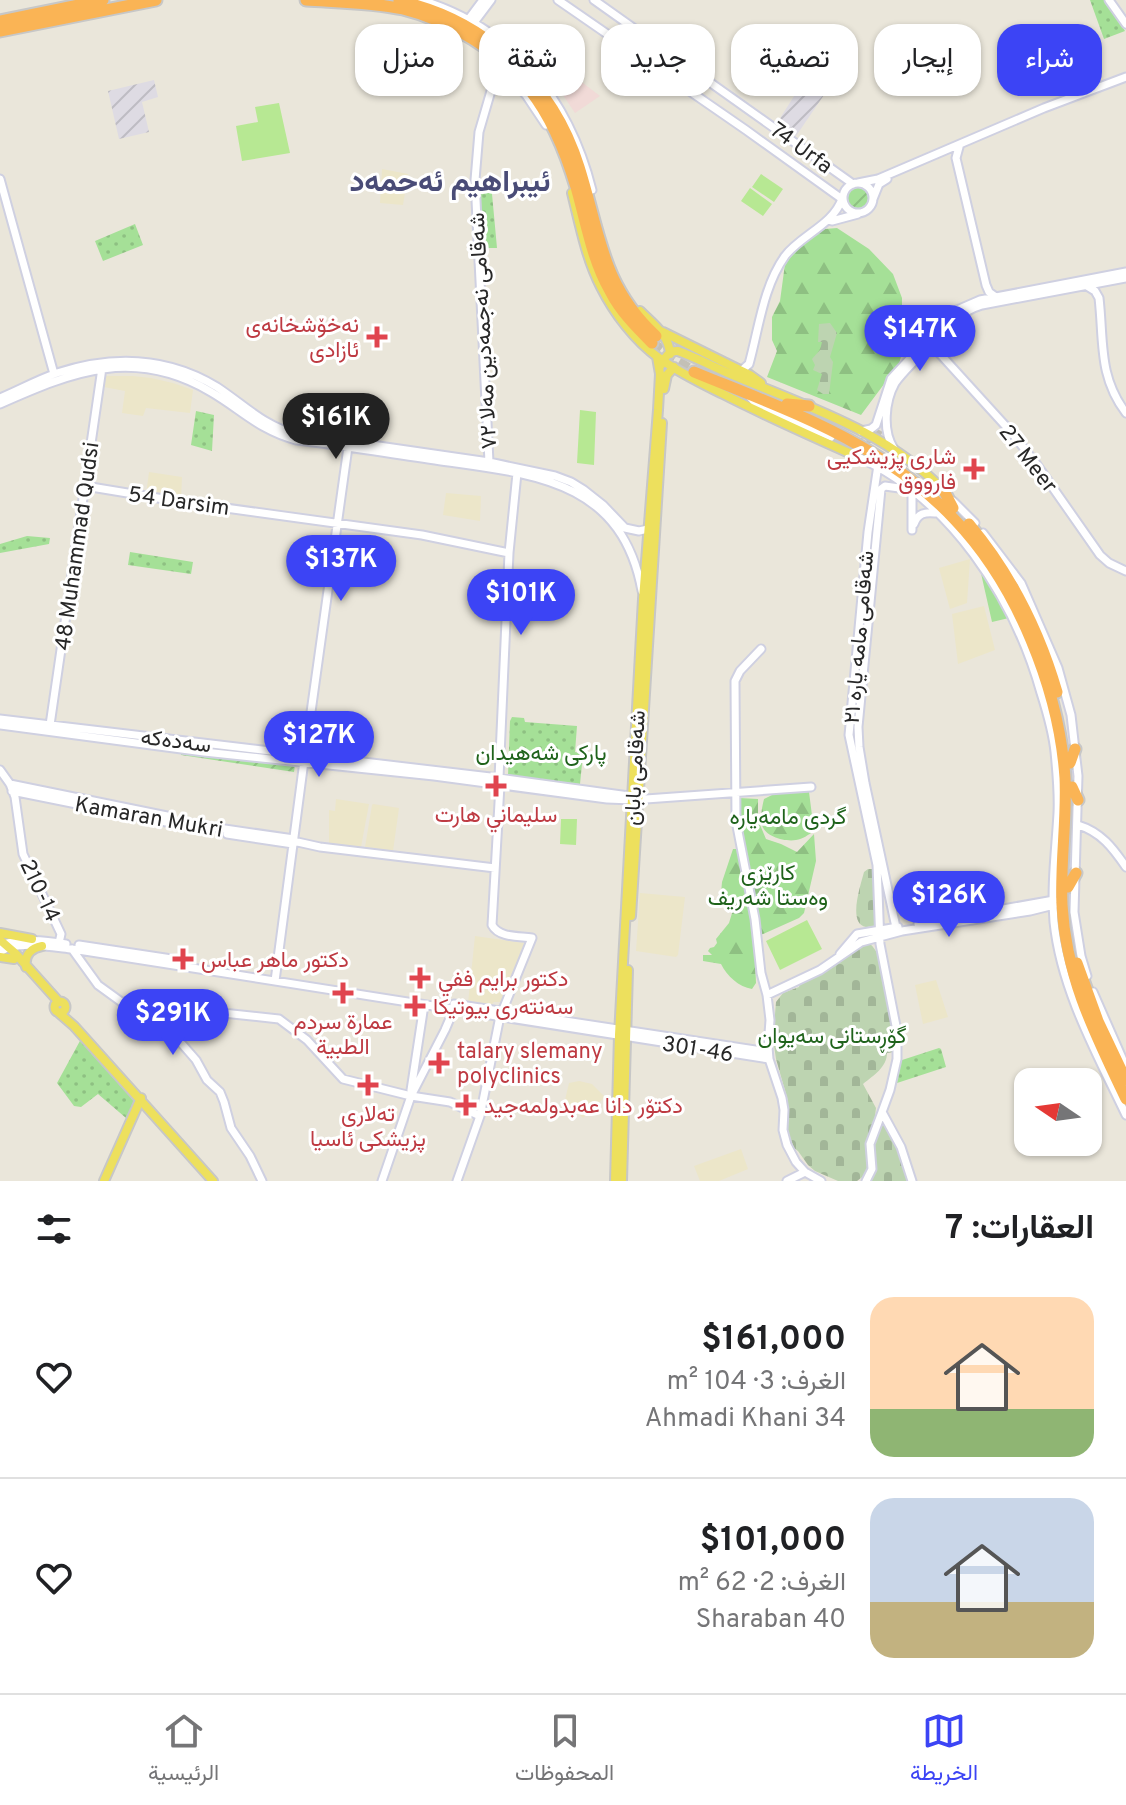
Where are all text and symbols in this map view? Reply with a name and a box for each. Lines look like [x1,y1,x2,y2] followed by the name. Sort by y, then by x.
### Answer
[355,24,463,96] chip: منزل
[479,24,585,96] chip: شقة
[601,24,715,96] chip: جديد
[731,24,858,96] chip: تصفية
[874,24,981,96] chip: إيجار
[997,24,1102,96] chip: شراء
[764,117,837,181] street label: 74 Urfa
[349,165,551,202] district label: ئیبراهیم ئەحمەد
[465,212,504,450] street label: شەقامی نەجمەدین مەلا ٧٢
[864,305,976,373] pin: $147K
[245,313,359,365] place label: نەخۆشخانەی ئازادی
[882,314,958,347] text: $147K
[366,326,388,348] marker: نەخۆشخانەی ئازادی
[280,393,392,461] pin: $161K
[301,402,371,435] text: $161K
[992,420,1062,500] street label: 27 Meer
[50,440,106,652] street label: 48 Muhammad Qudsi
[827,445,956,497] place label: شاری پزیشکیی فارووق
[963,458,985,480] marker: شاری پزیشکیی فارووق
[126,482,231,523] street label: 54 Darsim
[285,535,397,603] pin: $137K
[304,544,378,577] text: $137K
[839,550,882,725] street label: شەقامی مامە یارە ٢١
[465,569,577,637] pin: $101K
[485,578,557,611] text: $101K
[620,710,653,827] street label: شەقامی بابان
[263,711,375,779] pin: $127K
[282,720,356,753] text: $127K
[139,725,212,760] street label: سەدەکە
[475,741,607,768] park label: پارکی شەهیدان
[485,775,507,797] marker: سليماني هارت
[72,792,225,845] street label: Kamaran Mukri
[435,803,557,833] place label: سليماني هارت
[729,805,847,832] park label: گردی مامەیارە
[13,855,65,927] street label: 210-14
[708,861,828,913] park label: کارێزی وەستا شەریف
[893,871,1005,939] pin: $126K
[911,880,987,913] text: $126K
[172,948,194,970] marker: دكتور ماهر عباس
[201,948,349,975] place label: دكتور ماهر عباس
[409,967,431,989] marker: دكتور برايم ففي
[438,967,568,997] place label: دكتور برايم ففي
[332,982,354,1004] marker: عمارة سردم الطبية
[117,989,229,1057] pin: $291K
[404,995,426,1017] marker: سەنتەری بیوتیکا
[433,995,573,1022] place label: سەنتەری بیوتیکا
[135,998,211,1031] text: $291K
[294,1010,392,1062] place label: عمارة سردم الطبية
[757,1024,907,1053] park label: گۆڕستانی سەیوان
[660,1032,735,1069] street label: 301-46
[457,1039,603,1091] place label: talary slemany polyclinics
[428,1052,450,1074] marker: talary slemany polyclinics
[1014,1068,1102,1156] north arrow
[1014,1068,1102,1156] map controls
[357,1074,379,1096] marker: تەلاری پزیشکی ئاسیا
[455,1094,477,1116] marker: دکتۆر دانا عەبدولمەجید
[484,1094,683,1121] place label: دکتۆر دانا عەبدولمەجید
[310,1102,426,1154] place label: تەلاری پزیشکی ئاسیا
[32,1207,76,1251] icon: filters
[945,1208,1094,1251] text: العقارات: 7
[701,1319,846,1362] text: $161,000
[934,1329,1030,1425] icon: home
[32,1355,76,1399] icon: heart
[667,1366,846,1399] text: الغرف: 3 · 104 m²
[645,1403,846,1436] text: Ahmadi Khani 34
[700,1520,846,1563] text: $101,000
[934,1530,1030,1626] icon: home
[32,1556,76,1600] icon: heart
[678,1567,846,1600] text: الغرف: 2 · 62 m²
[696,1604,846,1637] text: 40 Sharaban
[148,1709,219,1792] tab: الرئيسية
[515,1709,614,1792] tab: المحفوظات
[910,1709,978,1792] tab: الخريطة

